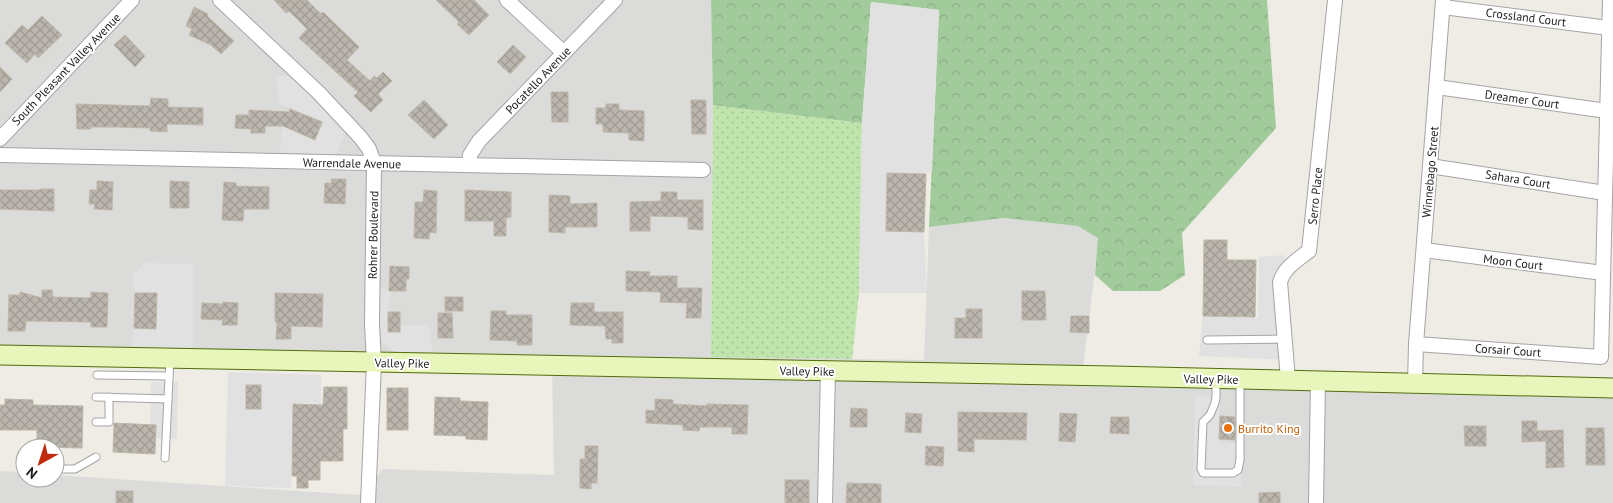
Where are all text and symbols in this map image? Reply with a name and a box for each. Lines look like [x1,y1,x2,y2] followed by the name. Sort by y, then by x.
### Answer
[1485,5,1567,29] street label: Crossland Court
[8,10,124,128] street label: South Pleasant Valley Avenue
[502,43,574,117] street label: Pocatello Avenue
[1484,86,1560,112] street label: Dreamer Court
[1419,126,1441,218] street label: Winnebago Street
[303,155,401,171] street label: Warrendale Avenue
[1484,166,1552,192] street label: Sahara Court
[1305,167,1325,225] street label: Serro Place
[365,191,381,279] street label: Rohrer Boulevard
[1482,251,1544,273] street label: Moon Court
[1474,340,1542,360] street label: Corsair Court
[373,355,430,371] street label: Valley Pike
[778,363,835,379] street label: Valley Pike
[1182,371,1239,387] street label: Valley Pike
[1238,421,1300,436] place label: Burrito King
[1222,422,1234,434] marker: Burrito King
[15,438,65,488] north arrow
[23,463,41,483] text: N

